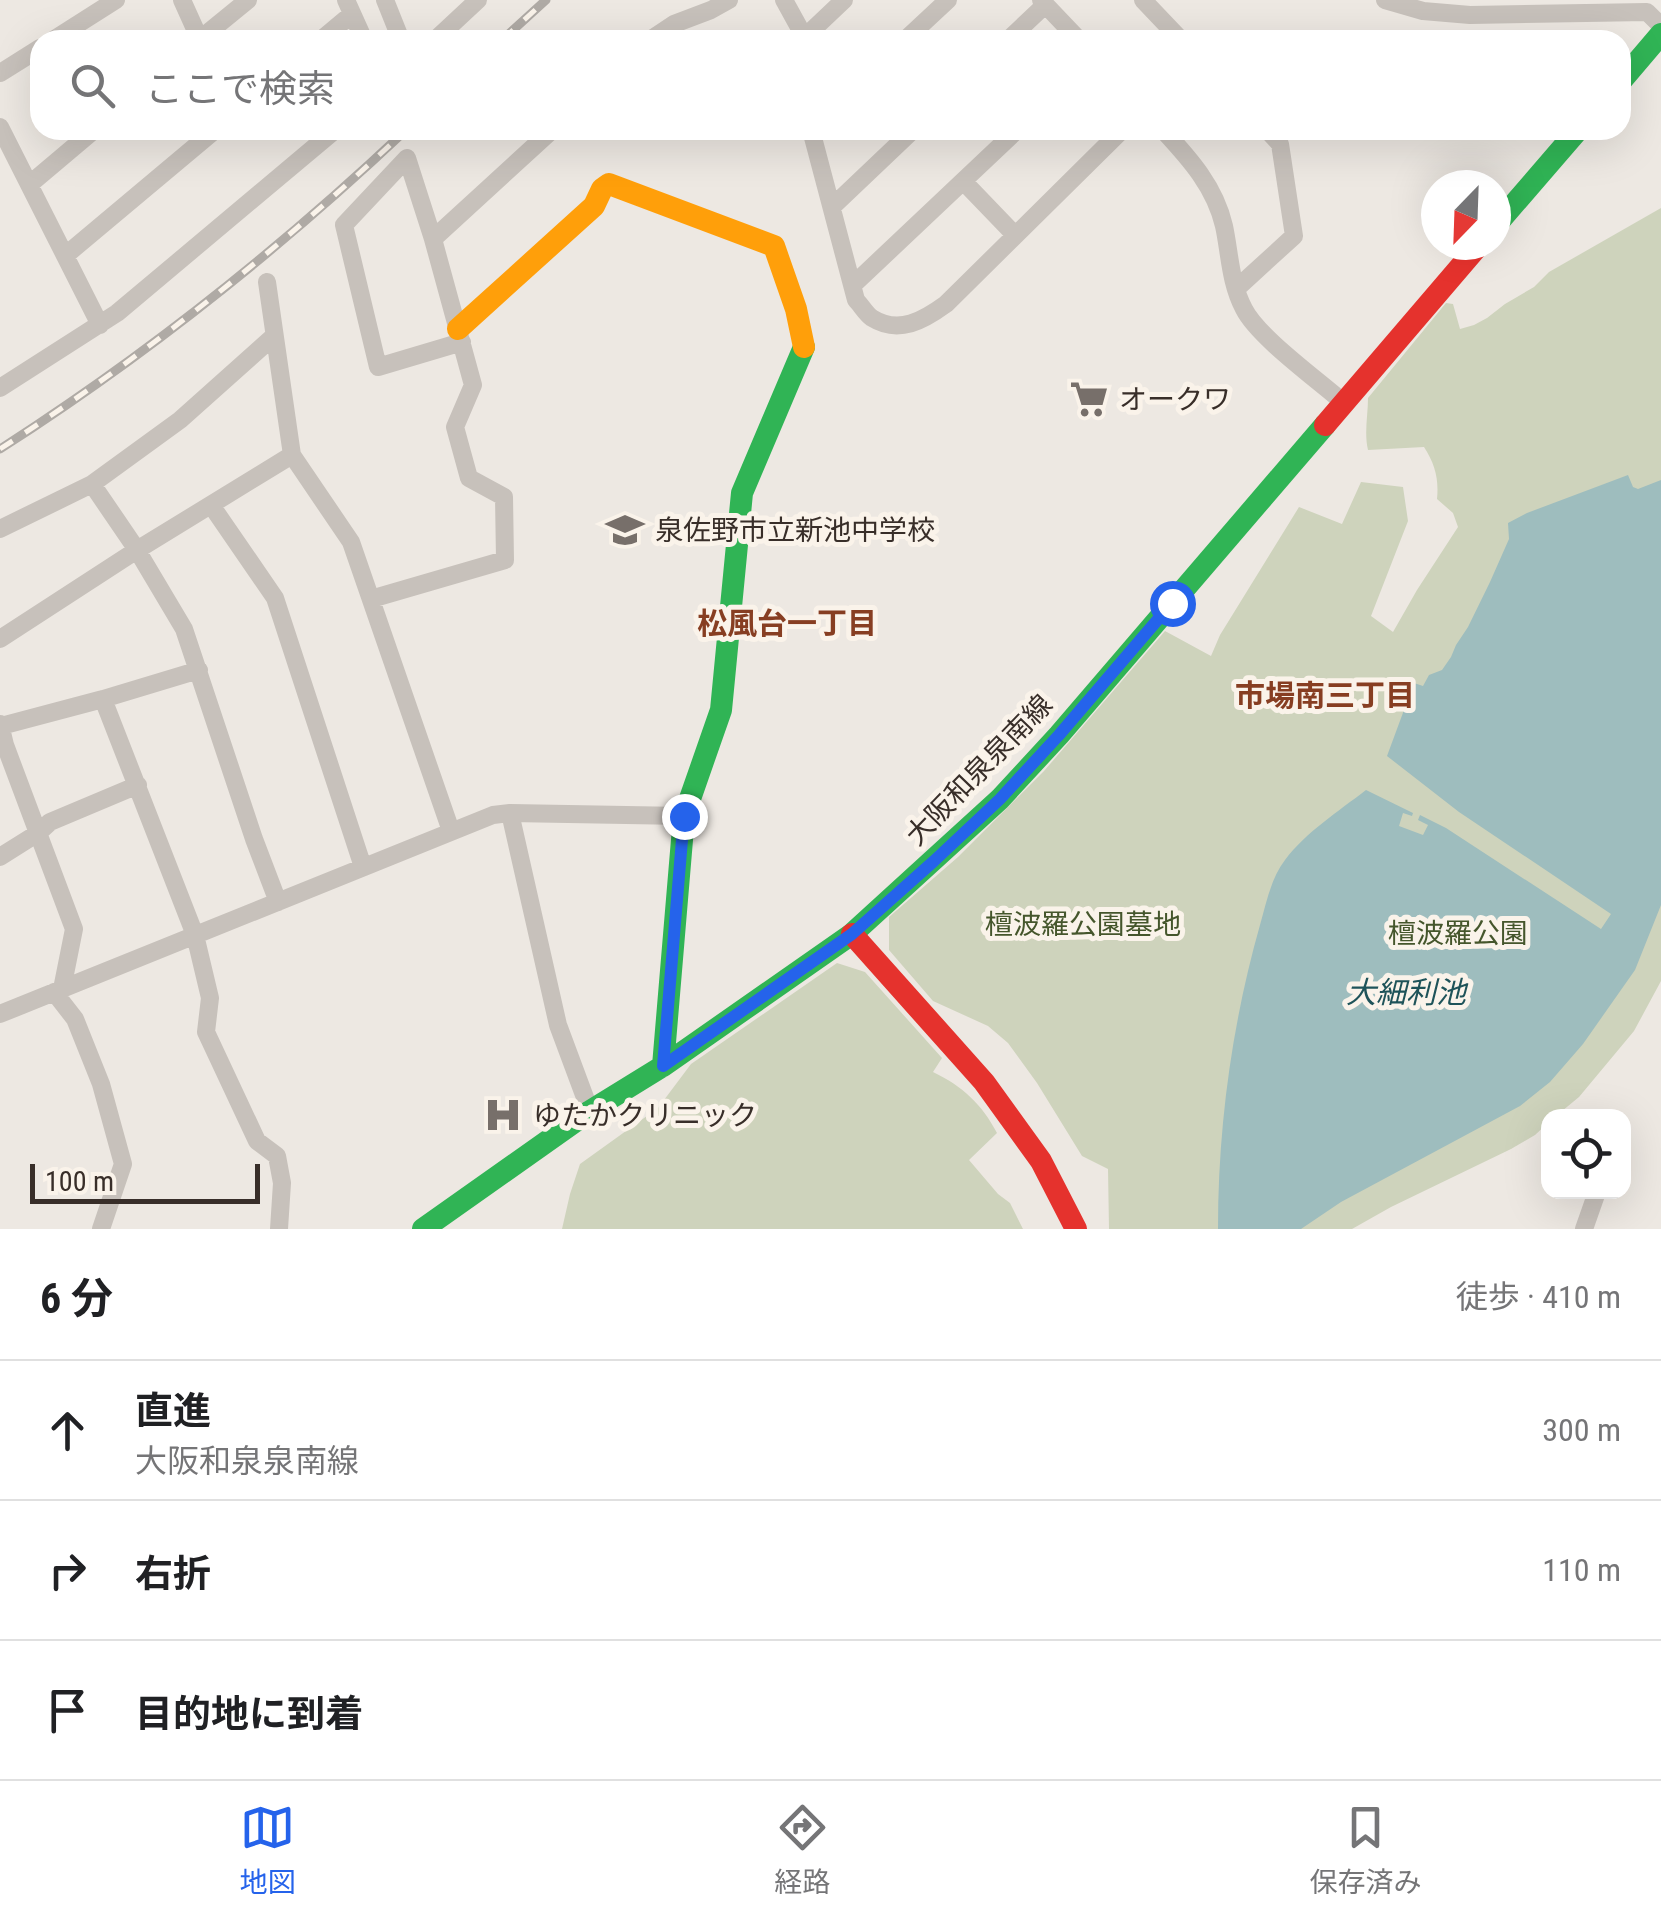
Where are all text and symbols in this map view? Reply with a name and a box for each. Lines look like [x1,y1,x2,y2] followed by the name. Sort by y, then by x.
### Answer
[30,30,1631,140] search box
[65,58,120,113] icon: search
[145,67,335,111] text: ここで検索
[1421,170,1511,260] north arrow
[1068,378,1110,420] supermarket icon: オークワ
[1119,383,1231,416] place label: オークワ
[604,509,646,551] school or university icon: 泉佐野市立新池中学校
[655,514,935,547] place label: 泉佐野市立新池中学校
[1150,581,1196,627] route start
[697,606,877,641] district label: 松風台一丁目
[1235,678,1415,713] district label: 市場南三丁目
[899,688,1059,852] street label: 大阪和泉泉南線
[662,794,708,840] route end
[985,908,1181,941] park label: 檀波羅公園墓地
[1388,917,1528,950] park label: 檀波羅公園
[1346,975,1469,1010] water label: 大細利池
[482,1094,524,1136] hospital icon: ゆたかクリニック
[533,1099,757,1132] place label: ゆたかクリニック
[1541,1109,1631,1199] map controls
[1541,1109,1631,1199] button: locate
[30,1159,260,1204] scale bar
[45,1165,114,1198] text: 100 m
[40,1274,113,1323] text: 6 分
[1456,1278,1621,1316] text: 徒歩 · 410 m
[135,1389,211,1433] text: 直進
[40,1403,95,1458] icon: ahead
[1542,1411,1621,1449] text: 300 m
[135,1442,359,1480] text: 大阪和泉泉南線
[40,1543,95,1598] icon: right
[1542,1551,1621,1589] text: 110 m
[135,1552,211,1596] text: 右折
[40,1683,95,1738] icon: arrive
[135,1692,363,1736] text: 目的地に到着
[239,1800,296,1900] tab: 地図
[774,1800,831,1900] tab: 経路
[1309,1800,1422,1900] tab: 保存済み

